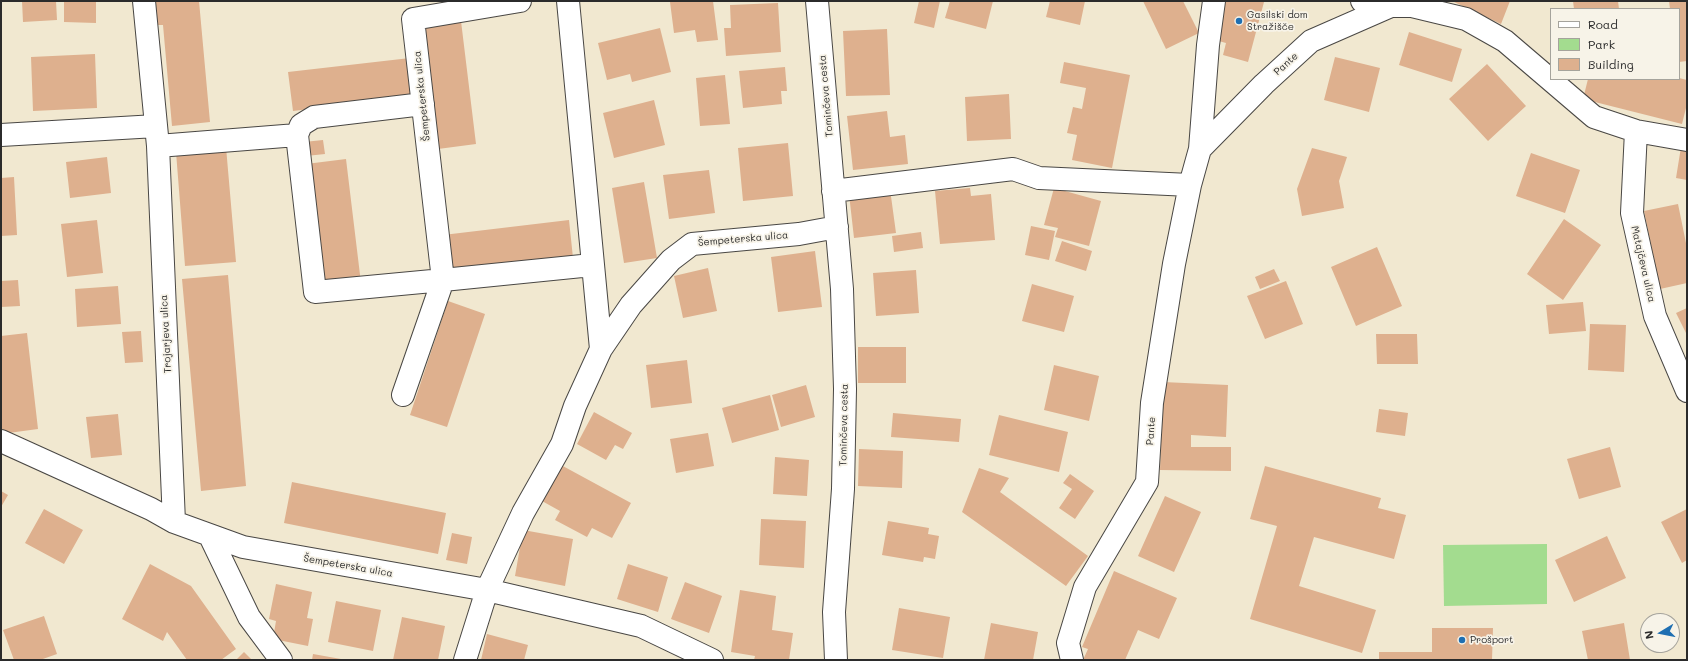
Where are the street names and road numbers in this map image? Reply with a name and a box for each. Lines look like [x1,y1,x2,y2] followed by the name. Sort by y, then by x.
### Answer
[411,50,433,142] street label: Šempeterska ulica
[1271,50,1301,78] street label: Pante
[816,54,836,138] street label: Tominčeva cesta
[1628,225,1658,303] street label: Matajčeva ulica
[697,229,789,249] street label: Šempeterska ulica
[158,294,174,374] street label: Trojarjeva ulica
[837,384,851,466] street label: Tominčeva cesta
[1144,416,1158,446] street label: Pante
[302,552,394,580] street label: Šempeterska ulica

